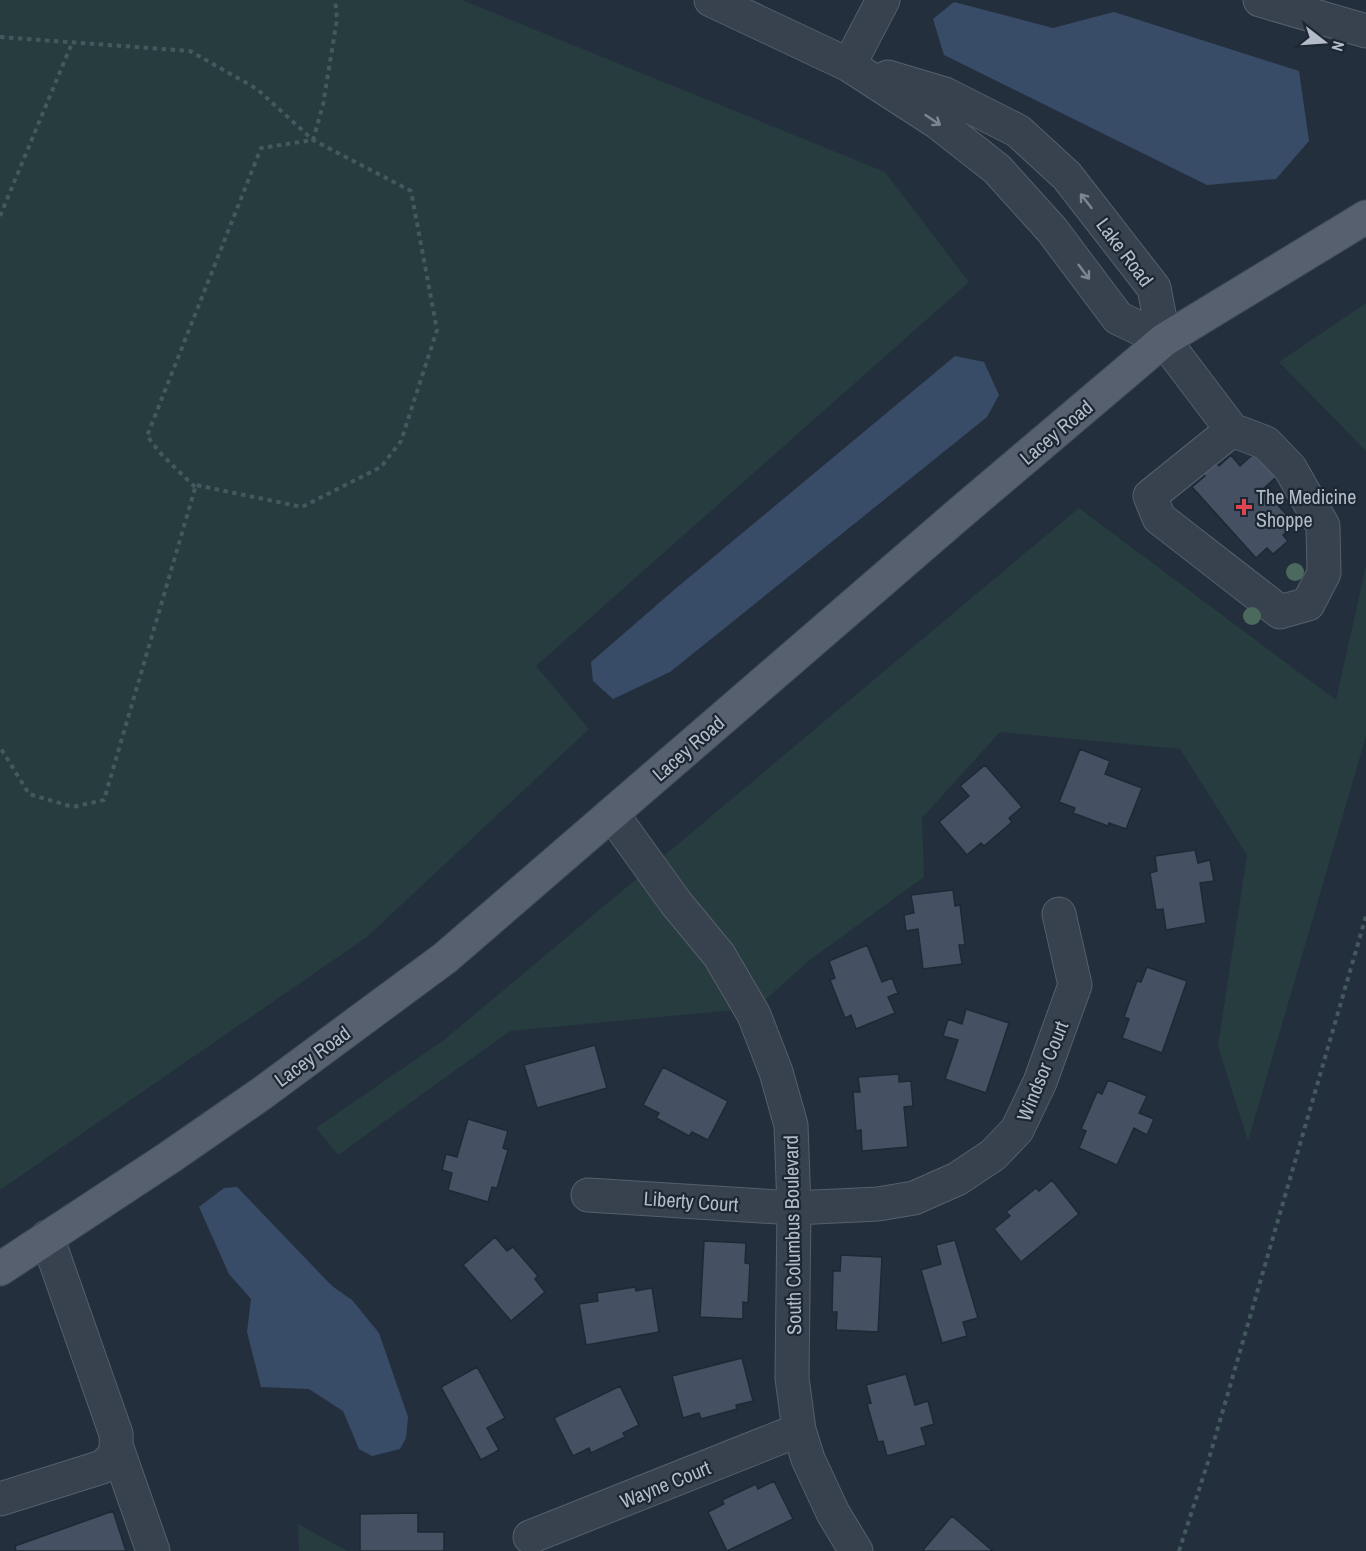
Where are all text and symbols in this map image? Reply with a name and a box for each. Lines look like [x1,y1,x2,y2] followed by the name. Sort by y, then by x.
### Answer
[1294,12,1354,72] north arrow
[1326,39,1350,54] text: N
[925,113,942,126] one-way arrow
[1080,193,1093,209] one-way arrow
[1090,212,1160,292] street label: Lake Road
[1078,264,1090,280] one-way arrow
[1014,394,1098,470] street label: Lacey Road
[1256,483,1356,533] place label: The Medicine Shoppe
[1237,500,1251,514] marker: The Medicine Shoppe
[646,709,730,787] street label: Lacey Road
[1010,1017,1074,1125] street label: Windsor Court
[269,1019,355,1093] street label: Lacey Road
[777,1135,807,1335] street label: South Columbus Boulevard
[643,1184,740,1218] street label: Liberty Court
[616,1454,715,1514] street label: Wayne Court

